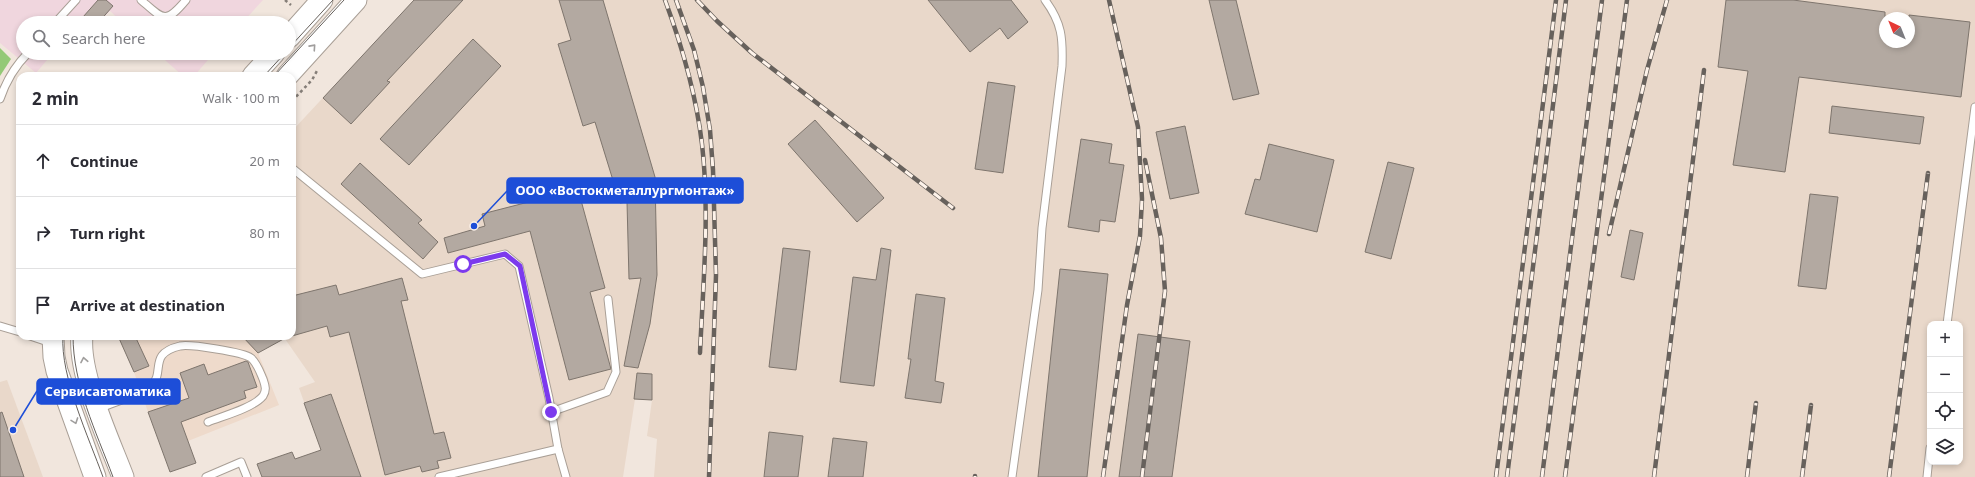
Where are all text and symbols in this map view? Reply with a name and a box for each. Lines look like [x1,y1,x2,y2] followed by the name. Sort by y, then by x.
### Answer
[1879,12,1915,48] north arrow
[16,16,296,60] search box
[30,27,52,49] icon: search
[62,28,145,48] text: Search here
[308,44,316,52] one-way arrow
[32,87,79,110] text: 2 min
[202,89,280,107] text: Walk · 100 m
[32,150,54,172] icon: ahead
[70,151,138,171] text: Continue
[250,152,280,170] text: 20 m
[507,178,743,203] callout: ООО «Востокметаллургмонтаж»
[515,181,735,199] text: ООО «Востокметаллургмонтаж»
[32,222,54,244] icon: right
[70,223,145,243] text: Turn right
[250,224,280,242] text: 80 m
[454,255,472,273] route start
[32,294,54,316] icon: arrive
[70,295,225,315] text: Arrive at destination
[1927,321,1963,465] map controls
[1927,321,1963,357] button: +
[80,356,88,363] one-way arrow
[1927,357,1963,393] button: −
[37,379,180,404] callout: Сервисавтоматика
[45,382,171,400] text: Сервисавтоматика
[1927,393,1963,429] button: locate
[542,403,560,421] route end
[70,418,78,425] one-way arrow
[1927,429,1963,465] button: layers

